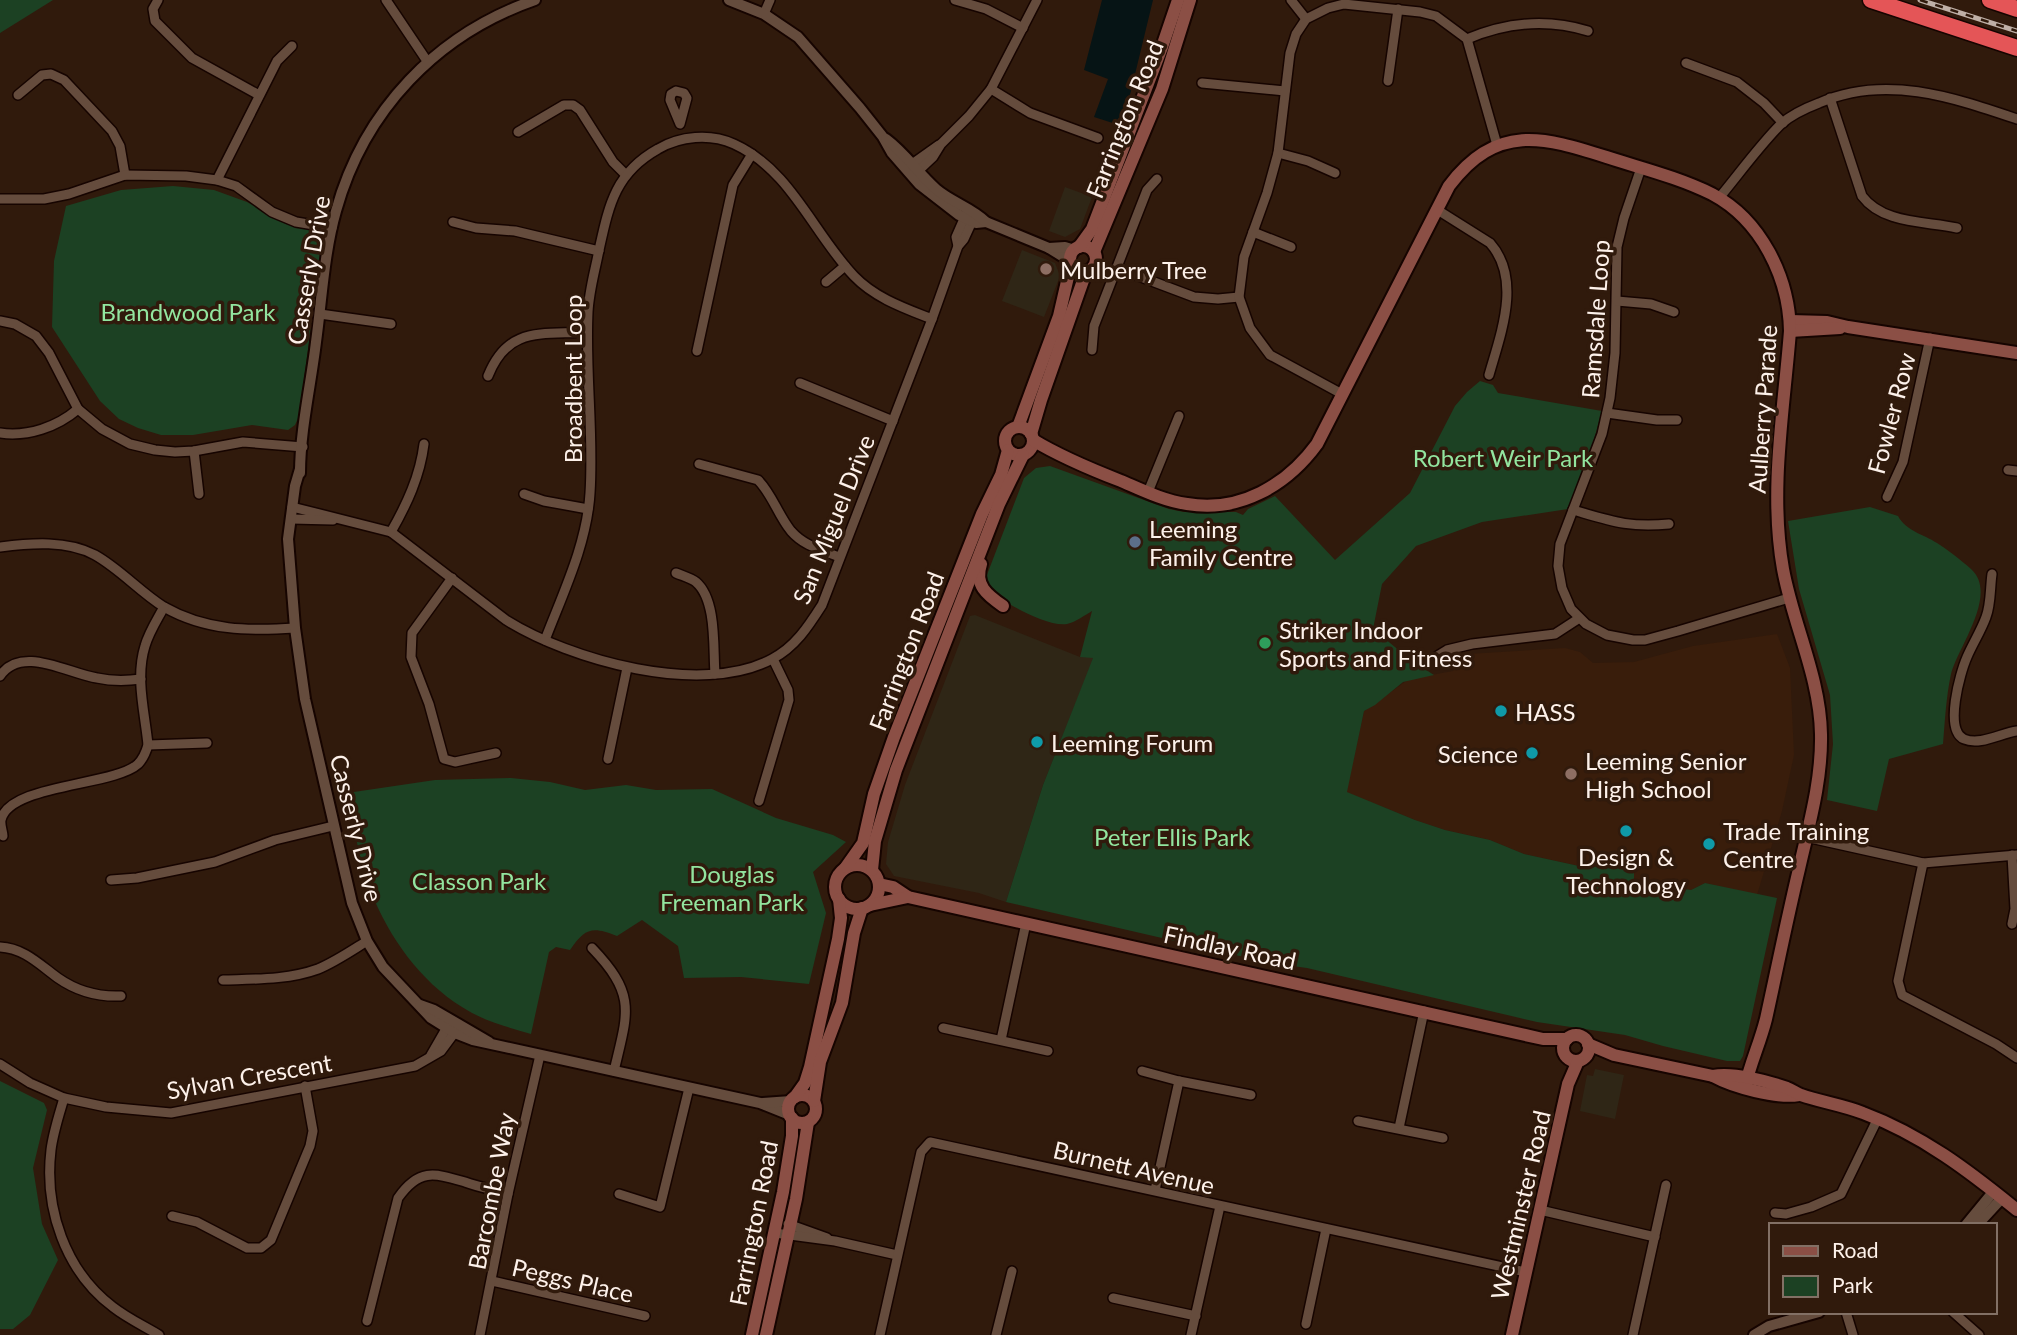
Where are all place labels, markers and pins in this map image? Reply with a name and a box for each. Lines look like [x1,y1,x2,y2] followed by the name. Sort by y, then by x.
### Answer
[1060,255,1207,284] place label: Mulberry Tree
[1038,261,1054,277] marker: Mulberry Tree
[1149,514,1293,571] place label: Leeming Family Centre
[1127,534,1143,550] marker: Leeming Family Centre
[1279,615,1472,672] place label: Striker Indoor Sports and Fitness
[1257,635,1273,651] marker: Striker Indoor Sports and Fitness
[1515,697,1576,726] place label: HASS
[1493,703,1509,719] marker: HASS
[1051,728,1213,757] place label: Leeming Forum
[1029,734,1045,750] marker: Leeming Forum
[1438,739,1518,768] place label: Science
[1524,745,1540,761] marker: Science
[1585,746,1747,803] place label: Leeming Senior High School
[1563,766,1579,782] marker: Leeming Senior High School
[1723,816,1869,873] place label: Trade Training Centre
[1618,823,1634,839] marker: Design & Technology
[1701,836,1717,852] marker: Trade Training Centre
[1566,842,1687,899] place label: Design & Technology

